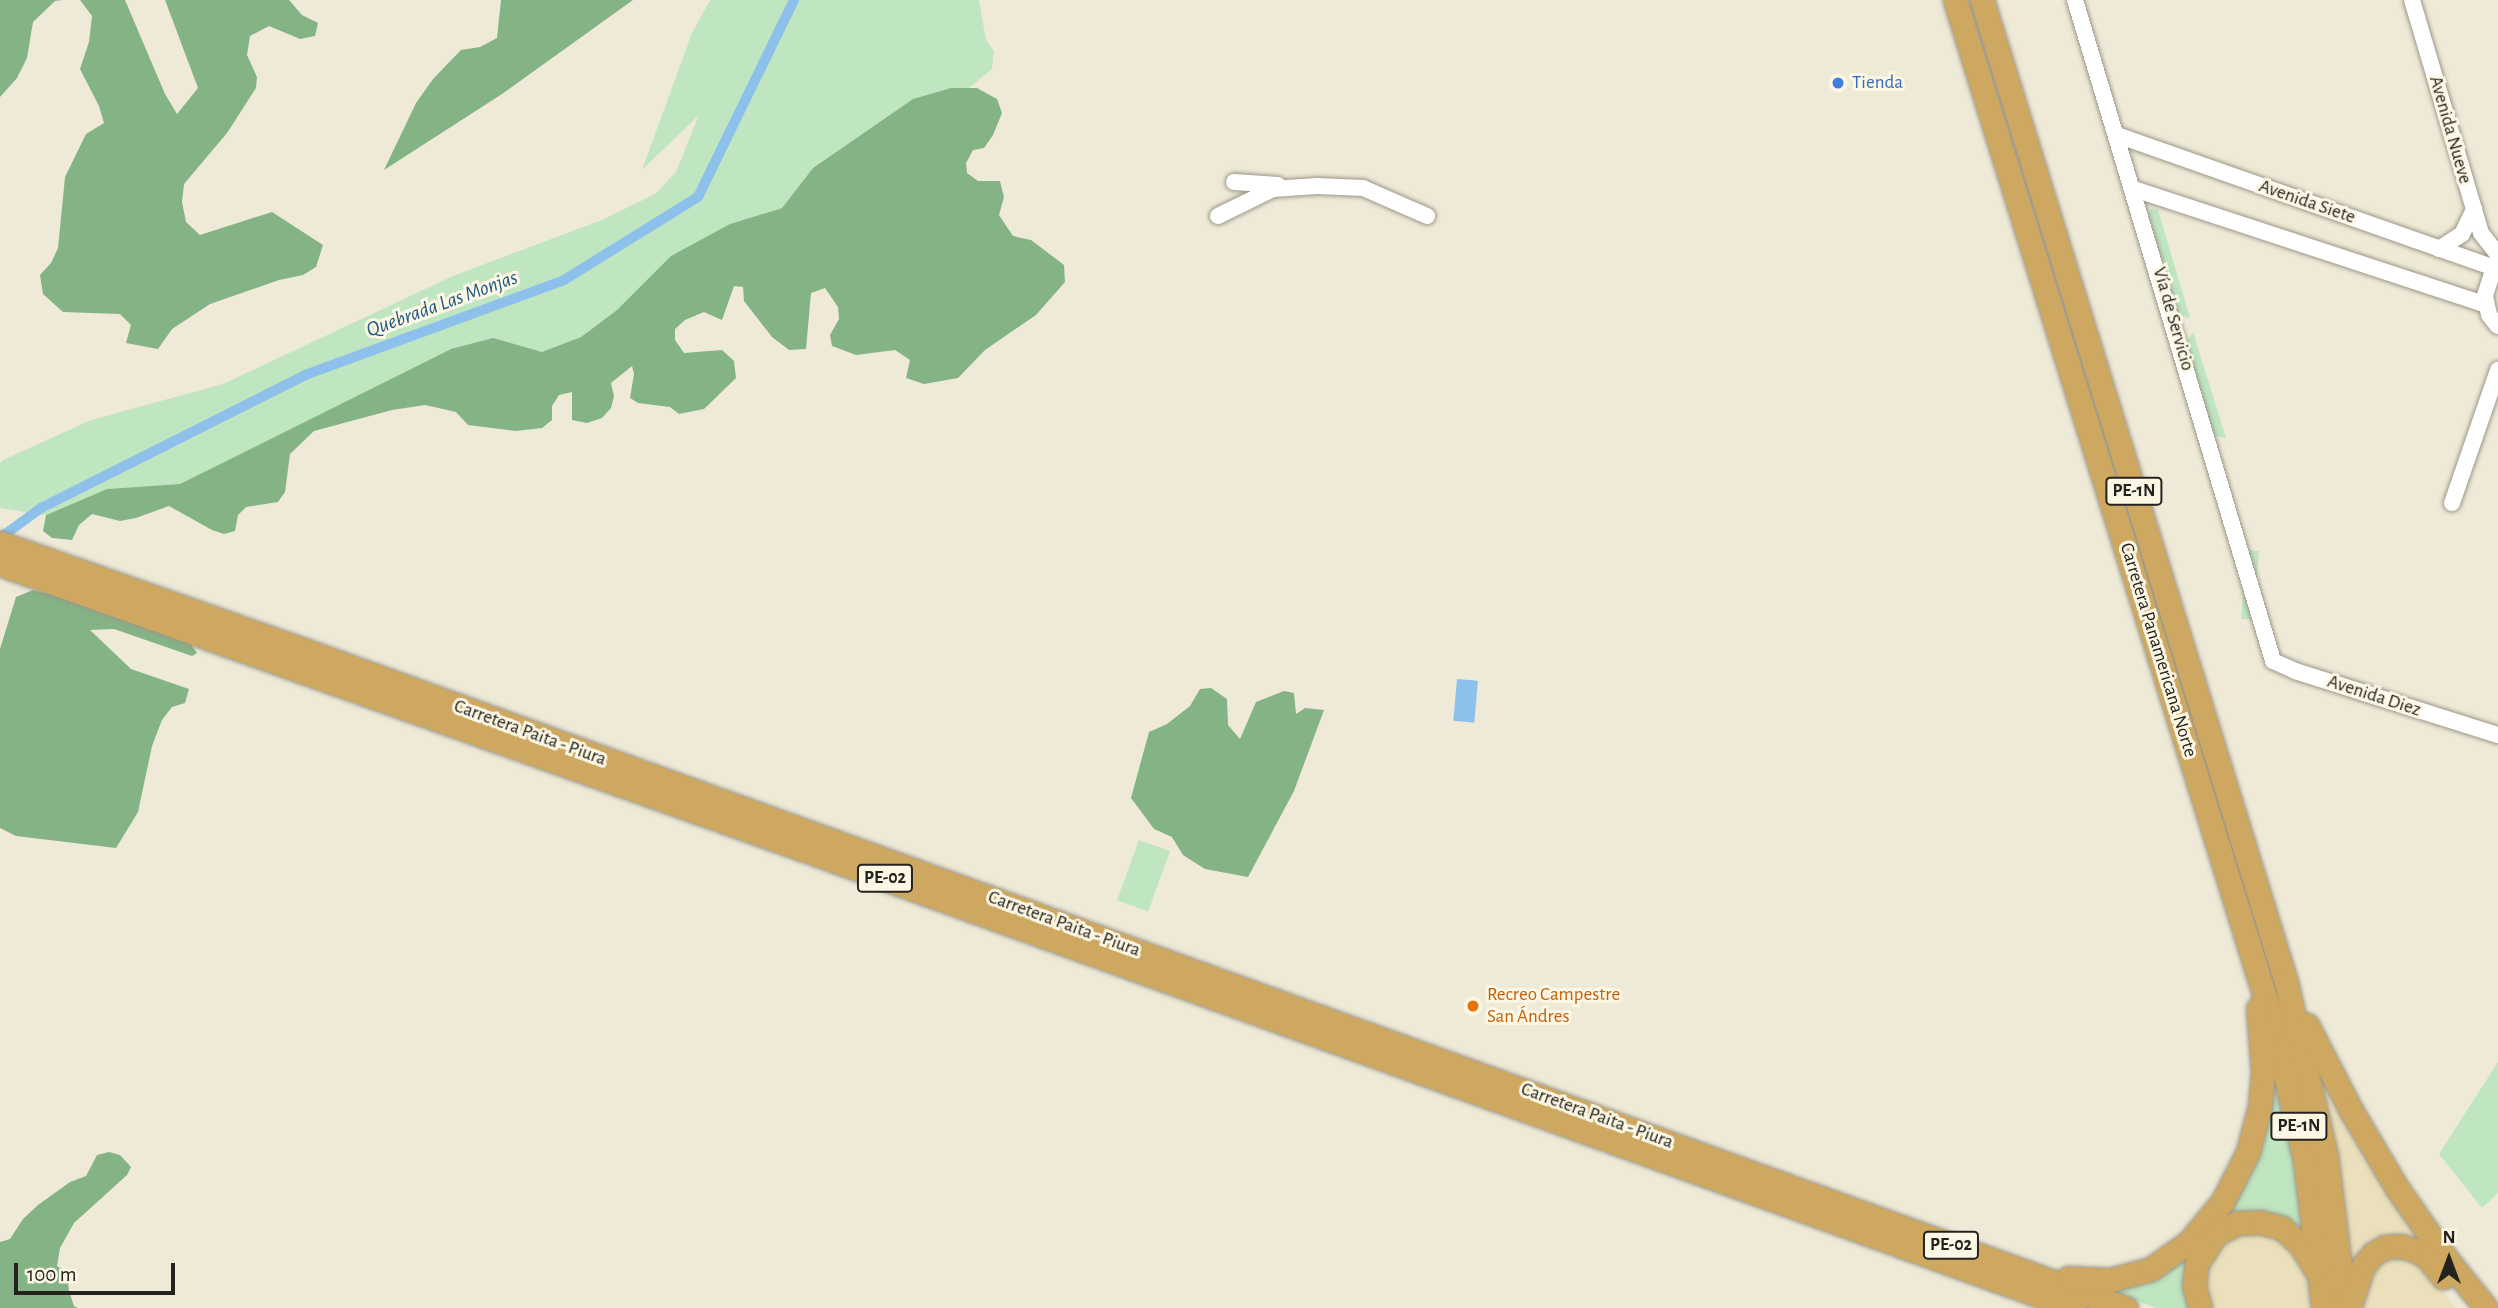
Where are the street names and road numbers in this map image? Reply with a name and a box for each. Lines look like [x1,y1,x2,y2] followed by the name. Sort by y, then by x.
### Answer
[2424,73,2476,187] street label: Avenida Nueve
[2256,175,2358,229] street label: Avenida Siete
[2147,265,2199,373] street label: Vía de Servicio
[2104,476,2164,505] road number: PE-1N
[2115,540,2201,760] street label: Carretera Panamericana Norte
[2324,670,2424,722] street label: Avenida Diez
[451,695,609,771] street label: Carretera Paita - Piura
[855,864,915,892] road number: PE-02
[985,886,1143,962] street label: Carretera Paita - Piura
[1518,1078,1676,1154] street label: Carretera Paita - Piura
[2269,1112,2329,1140] road number: PE-1N
[1921,1230,1981,1260] road number: PE-02

